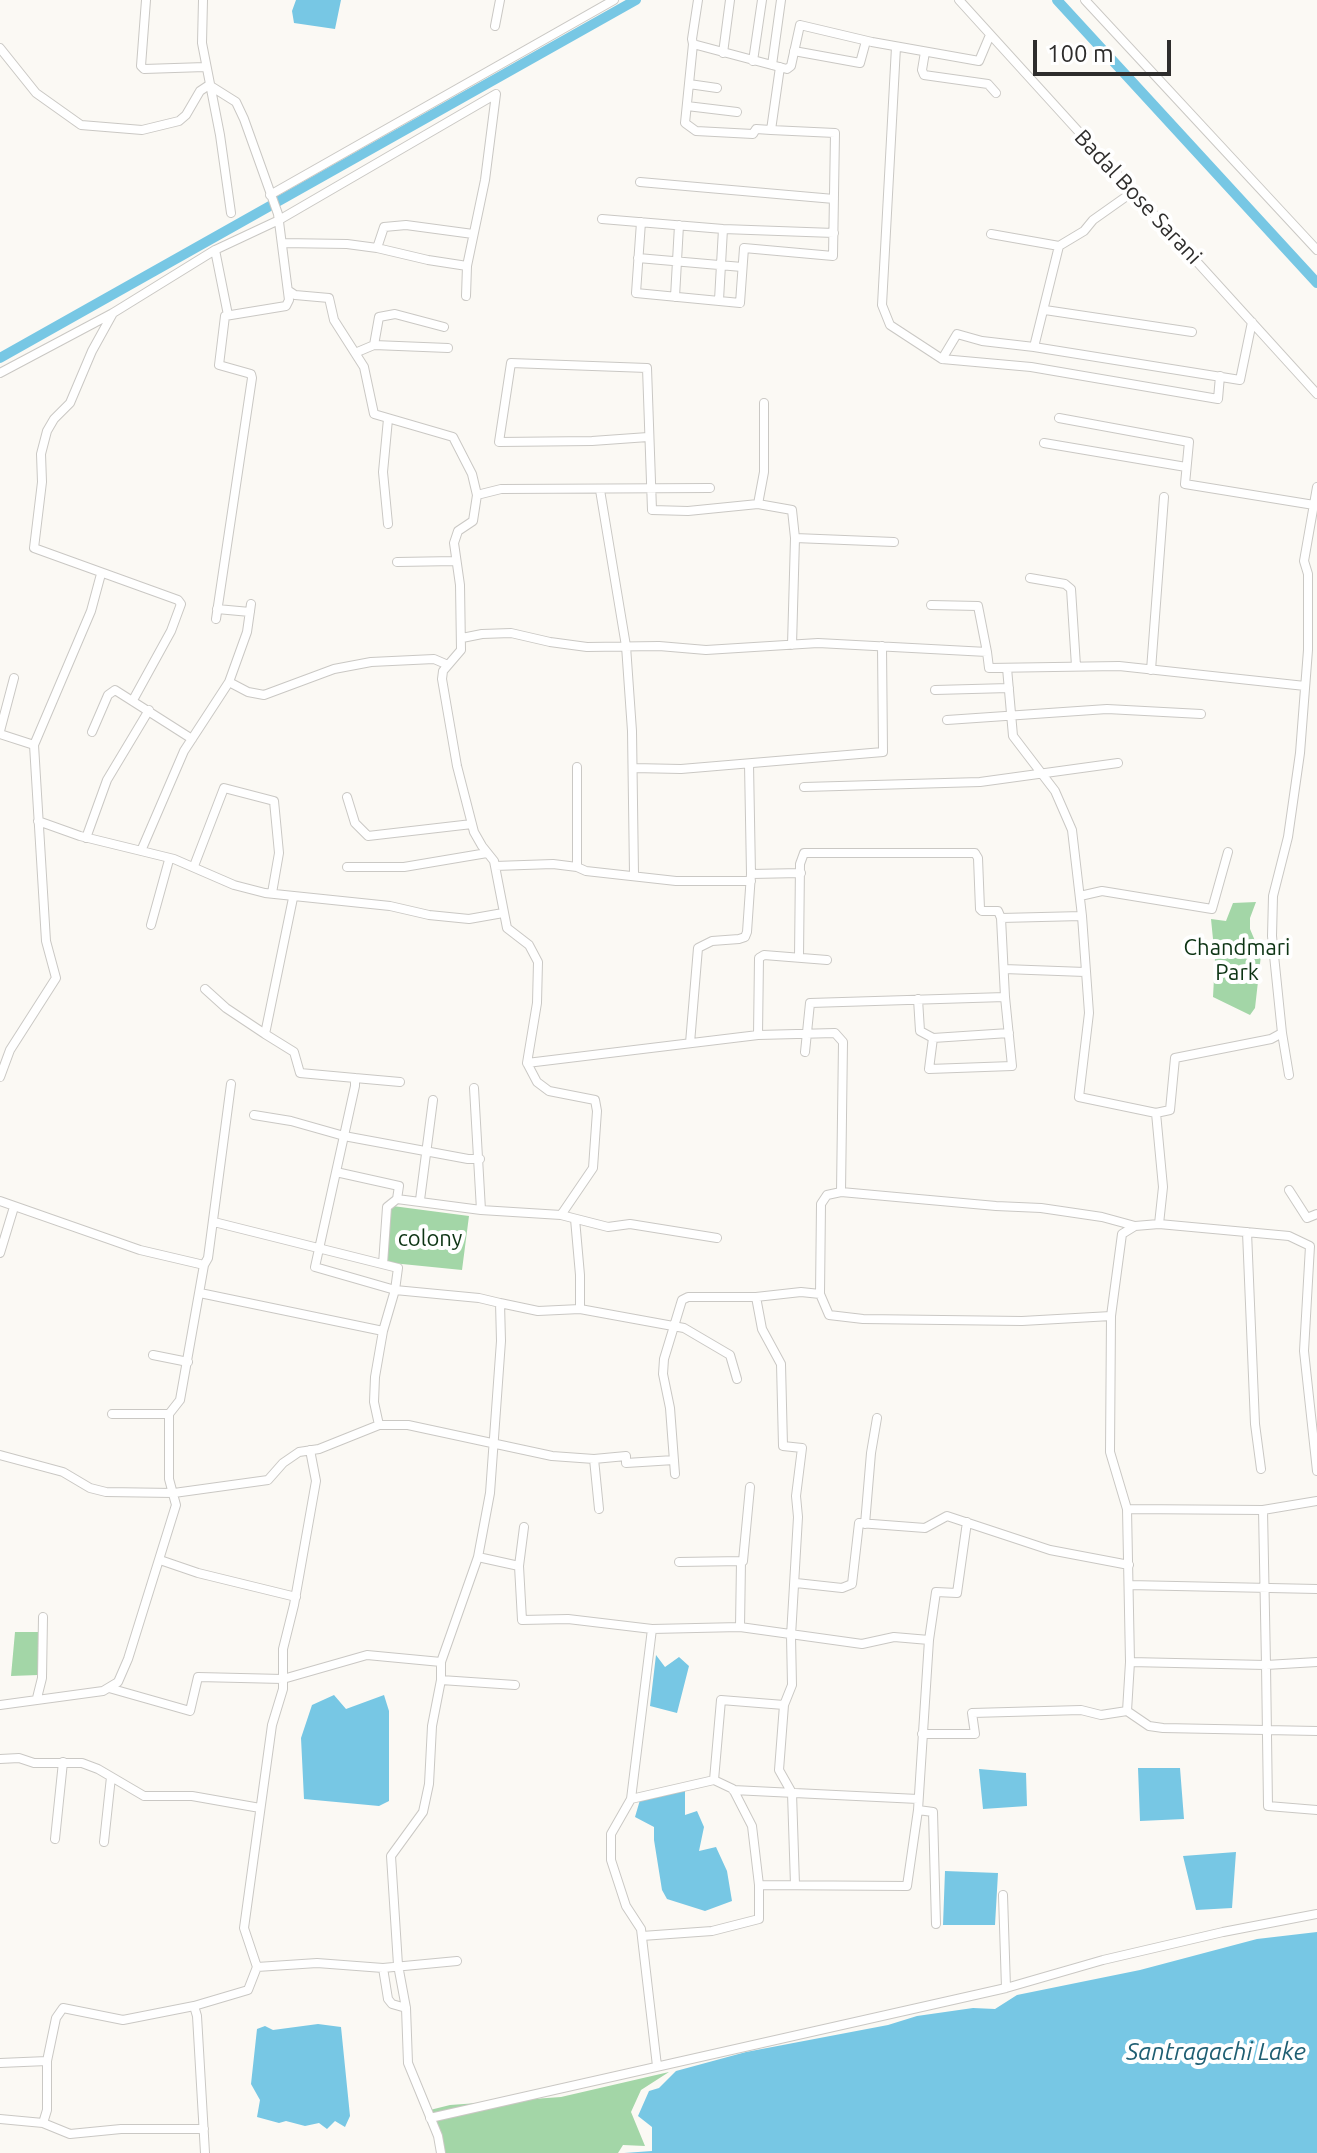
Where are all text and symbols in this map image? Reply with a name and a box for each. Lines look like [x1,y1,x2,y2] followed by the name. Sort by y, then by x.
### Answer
[1037,24,1175,74] scale bar
[1047,40,1114,67] text: 100 m
[1069,124,1207,270] street label: Badal Bose Sarani
[1184,935,1290,986] park label: Chandmari Park
[398,1226,462,1252] park label: colony
[1126,2038,1306,2066] water label: Santragachi Lake

